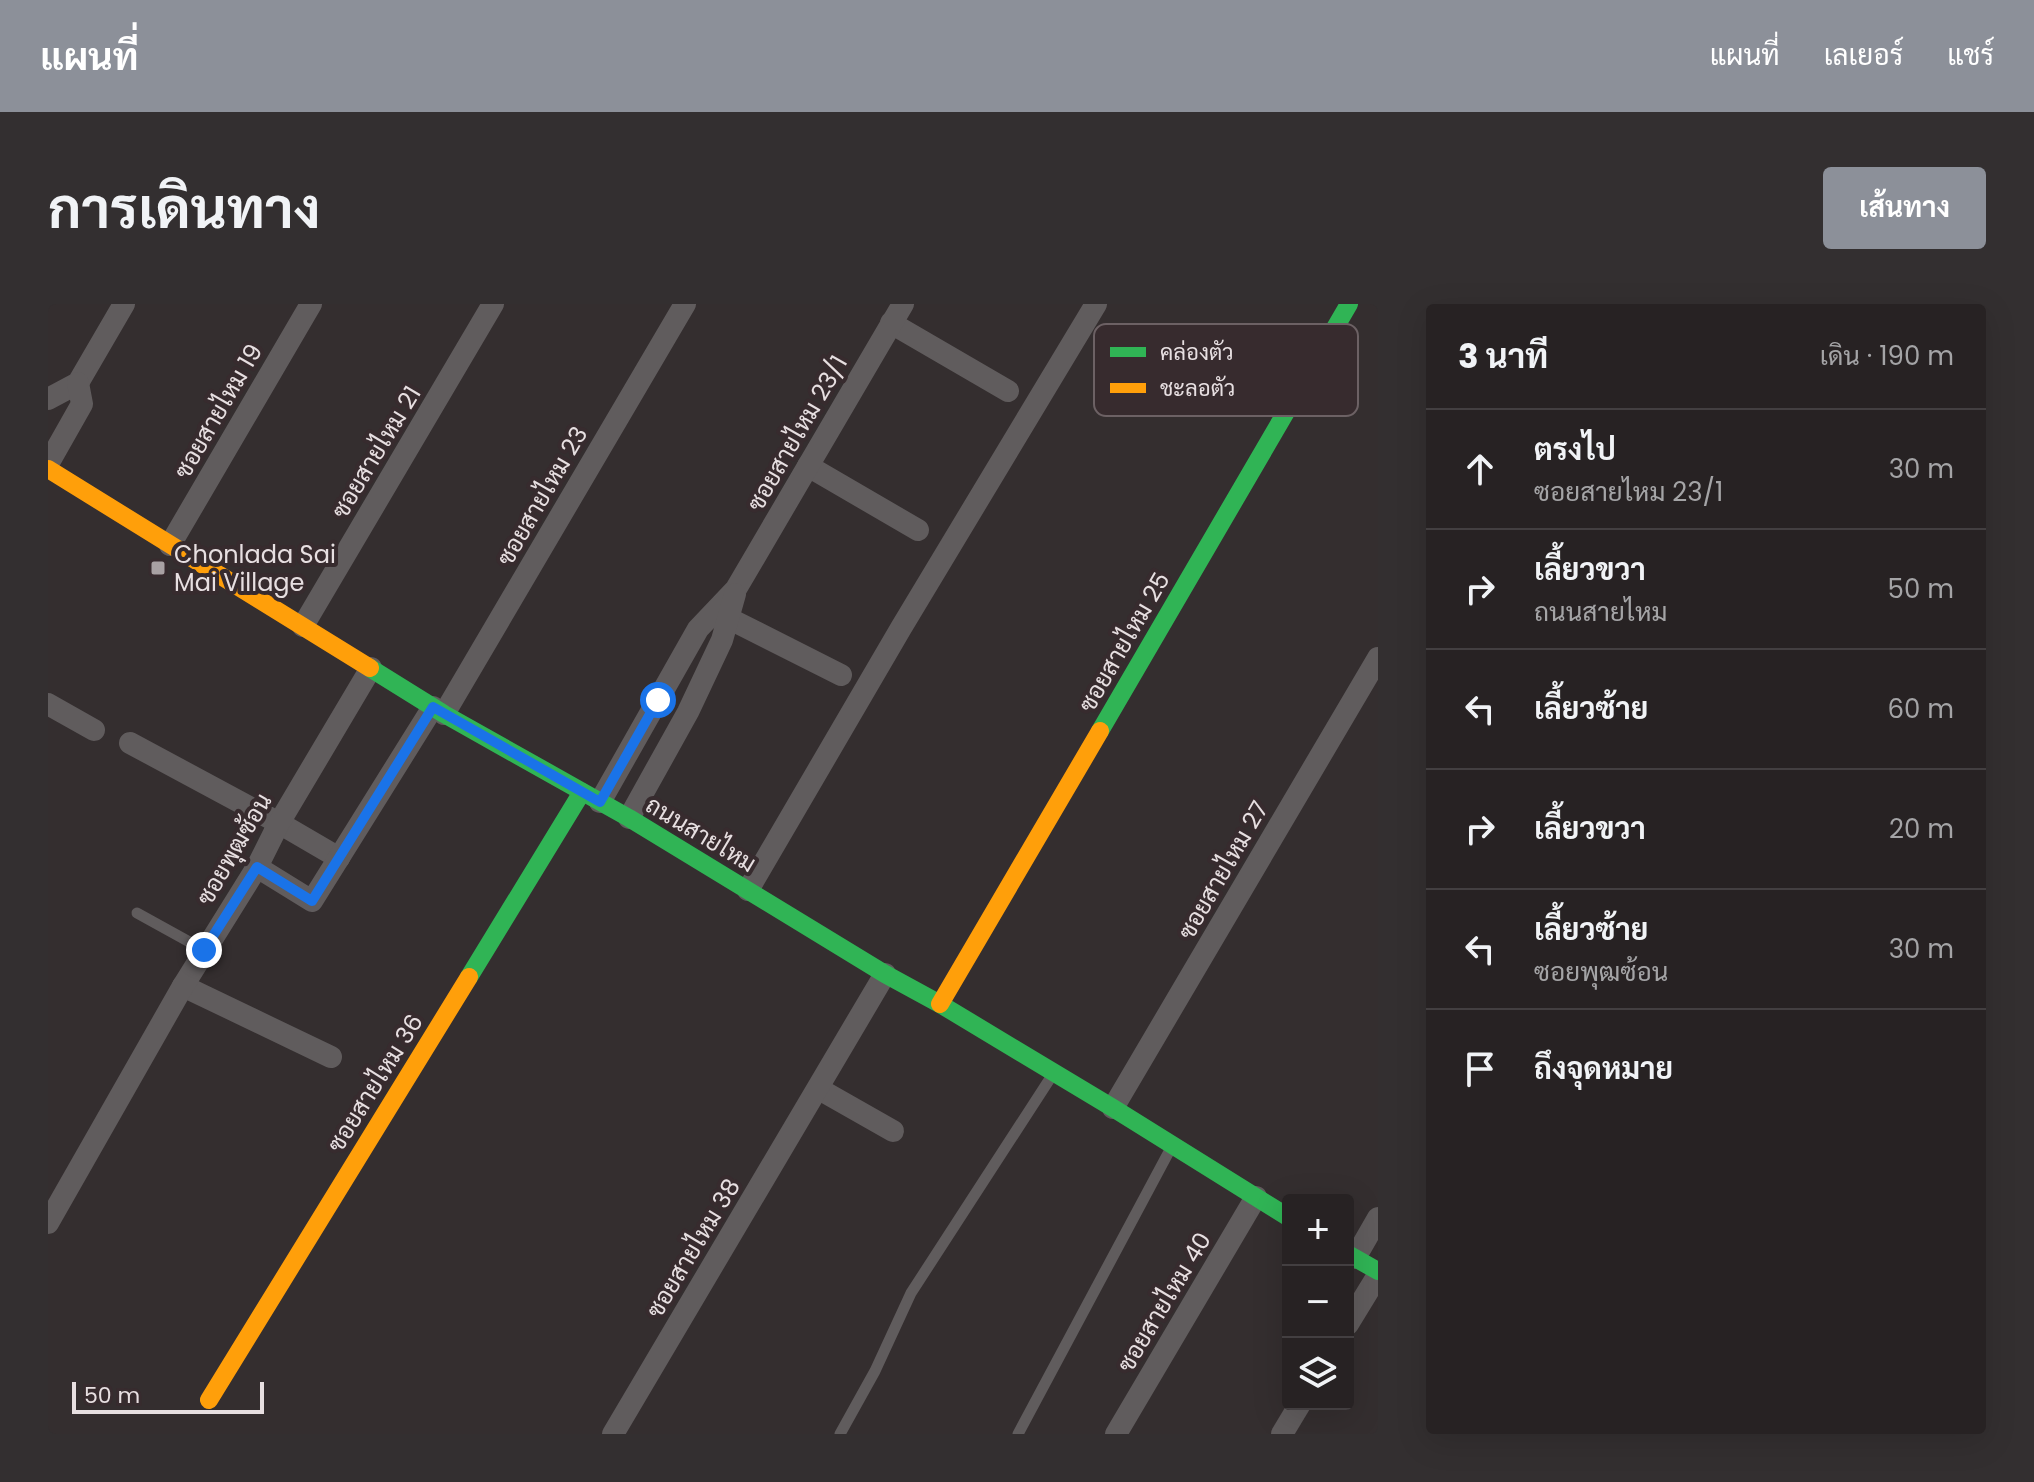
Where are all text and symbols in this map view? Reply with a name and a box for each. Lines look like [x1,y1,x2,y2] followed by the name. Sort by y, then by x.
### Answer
[40,30,139,83] text: แผนที่
[1710,36,1780,75] text: แผนที่
[1824,36,1903,75] text: เลเยอร์
[1947,36,1994,75] text: แชร์
[1823,167,1986,249] button: เส้นทาง
[48,169,320,248] text: การเดินทาง
[1094,324,1358,416] legend
[1458,332,1548,380] text: 3 นาที
[1160,337,1234,368] text: คล่องตัว
[166,338,270,484] street label: ซอยสายไหม 19
[1820,338,1954,374] text: เดิน · 190 m
[739,349,855,517] street label: ซอยสายไหม 23/1
[1160,373,1235,404] text: ชะลอตัว
[323,380,429,524] street label: ซอยสายไหม 21
[489,420,595,572] street label: ซอยสายไหม 23
[1534,428,1616,471] text: ตรงไป
[1458,447,1502,491] icon: ahead
[1889,451,1954,487] text: 30 m
[1534,474,1723,510] text: ซอยสายไหม 23/1
[174,538,336,599] place label: Chonlada Sai Mai Village
[1534,548,1646,591] text: เลี้ยวขวา
[149,559,167,577] marker: Chonlada Sai Mai Village
[1071,566,1177,718] street label: ซอยสายไหม 25
[1458,567,1502,611] icon: right
[1888,571,1954,607] text: 50 m
[1534,594,1667,630] text: ถนนสายไหม
[640,682,676,718] route start
[1458,687,1502,731] icon: left
[1534,687,1648,730] text: เลี้ยวซ้าย
[1887,691,1954,727] text: 60 m
[189,787,279,911] street label: ซอยพุฒซ้อน
[640,788,762,880] street label: ถนนสายไหม
[1170,795,1276,945] street label: ซอยสายไหม 27
[1458,807,1502,851] icon: right
[1534,807,1646,850] text: เลี้ยวขวา
[1889,811,1954,847] text: 20 m
[1534,908,1648,951] text: เลี้ยวซ้าย
[1458,927,1502,971] icon: left
[1889,931,1954,967] text: 30 m
[186,932,222,968] route end
[1534,954,1668,990] text: ซอยพุฒซ้อน
[319,1008,431,1158] street label: ซอยสายไหม 36
[1458,1047,1502,1091] icon: arrive
[1534,1047,1673,1090] text: ถึงจุดหมาย
[638,1172,748,1324] street label: ซอยสายไหม 38
[1282,1194,1354,1410] map controls
[1282,1194,1354,1266] button: +
[1109,1226,1219,1378] street label: ซอยสายไหม 40
[1282,1266,1354,1338] button: −
[1282,1338,1354,1410] button: layers
[72,1378,264,1414] scale bar
[84,1380,140,1411] text: 50 m

